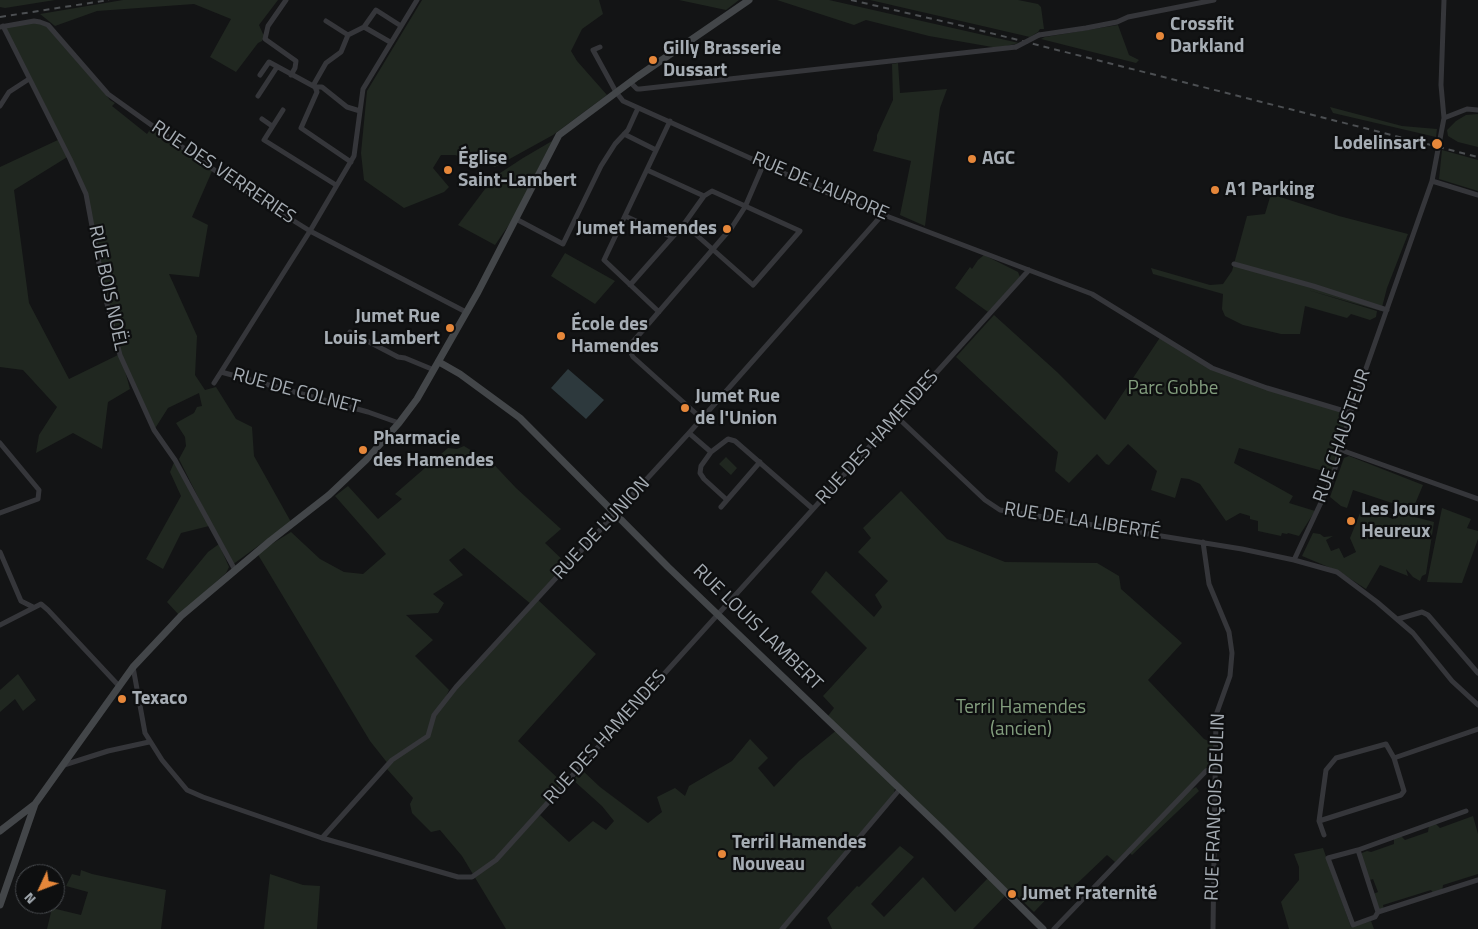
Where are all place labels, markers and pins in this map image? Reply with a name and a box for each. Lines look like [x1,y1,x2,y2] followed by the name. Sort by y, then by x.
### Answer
[1170,14,1244,58] place label: Crossfit Darkland
[1154,30,1166,42] marker: Crossfit Darkland
[663,38,781,82] place label: Gilly Brasserie Dussart
[647,54,659,66] marker: Gilly Brasserie Dussart
[1334,133,1426,155] place label: Lodelinsart
[1430,137,1444,151] marker: Lodelinsart
[458,148,577,192] place label: Église Saint-Lambert
[982,148,1015,170] place label: AGC
[966,153,978,165] marker: AGC
[442,164,454,176] marker: Église Saint-Lambert
[1225,179,1314,201] place label: A1 Parking
[1209,184,1221,196] marker: A1 Parking
[576,218,717,240] place label: Jumet Hamendes
[721,223,733,235] marker: Jumet Hamendes
[324,306,440,350] place label: Jumet Rue Louis Lambert
[571,314,659,358] place label: École des Hamendes
[444,322,456,334] marker: Jumet Rue Louis Lambert
[555,330,567,342] marker: École des Hamendes
[695,386,780,430] place label: Jumet Rue de l'Union
[679,402,691,414] marker: Jumet Rue de l'Union
[373,428,494,472] place label: Pharmacie des Hamendes
[357,444,369,456] marker: Pharmacie des Hamendes
[1361,499,1435,543] place label: Les Jours Heureux
[1345,515,1357,527] marker: Les Jours Heureux
[132,688,188,710] place label: Texaco
[116,693,128,705] marker: Texaco
[732,832,867,876] place label: Terril Hamendes Nouveau
[716,848,728,860] marker: Terril Hamendes Nouveau
[1022,883,1157,905] place label: Jumet Fraternité
[1006,888,1018,900] marker: Jumet Fraternité

